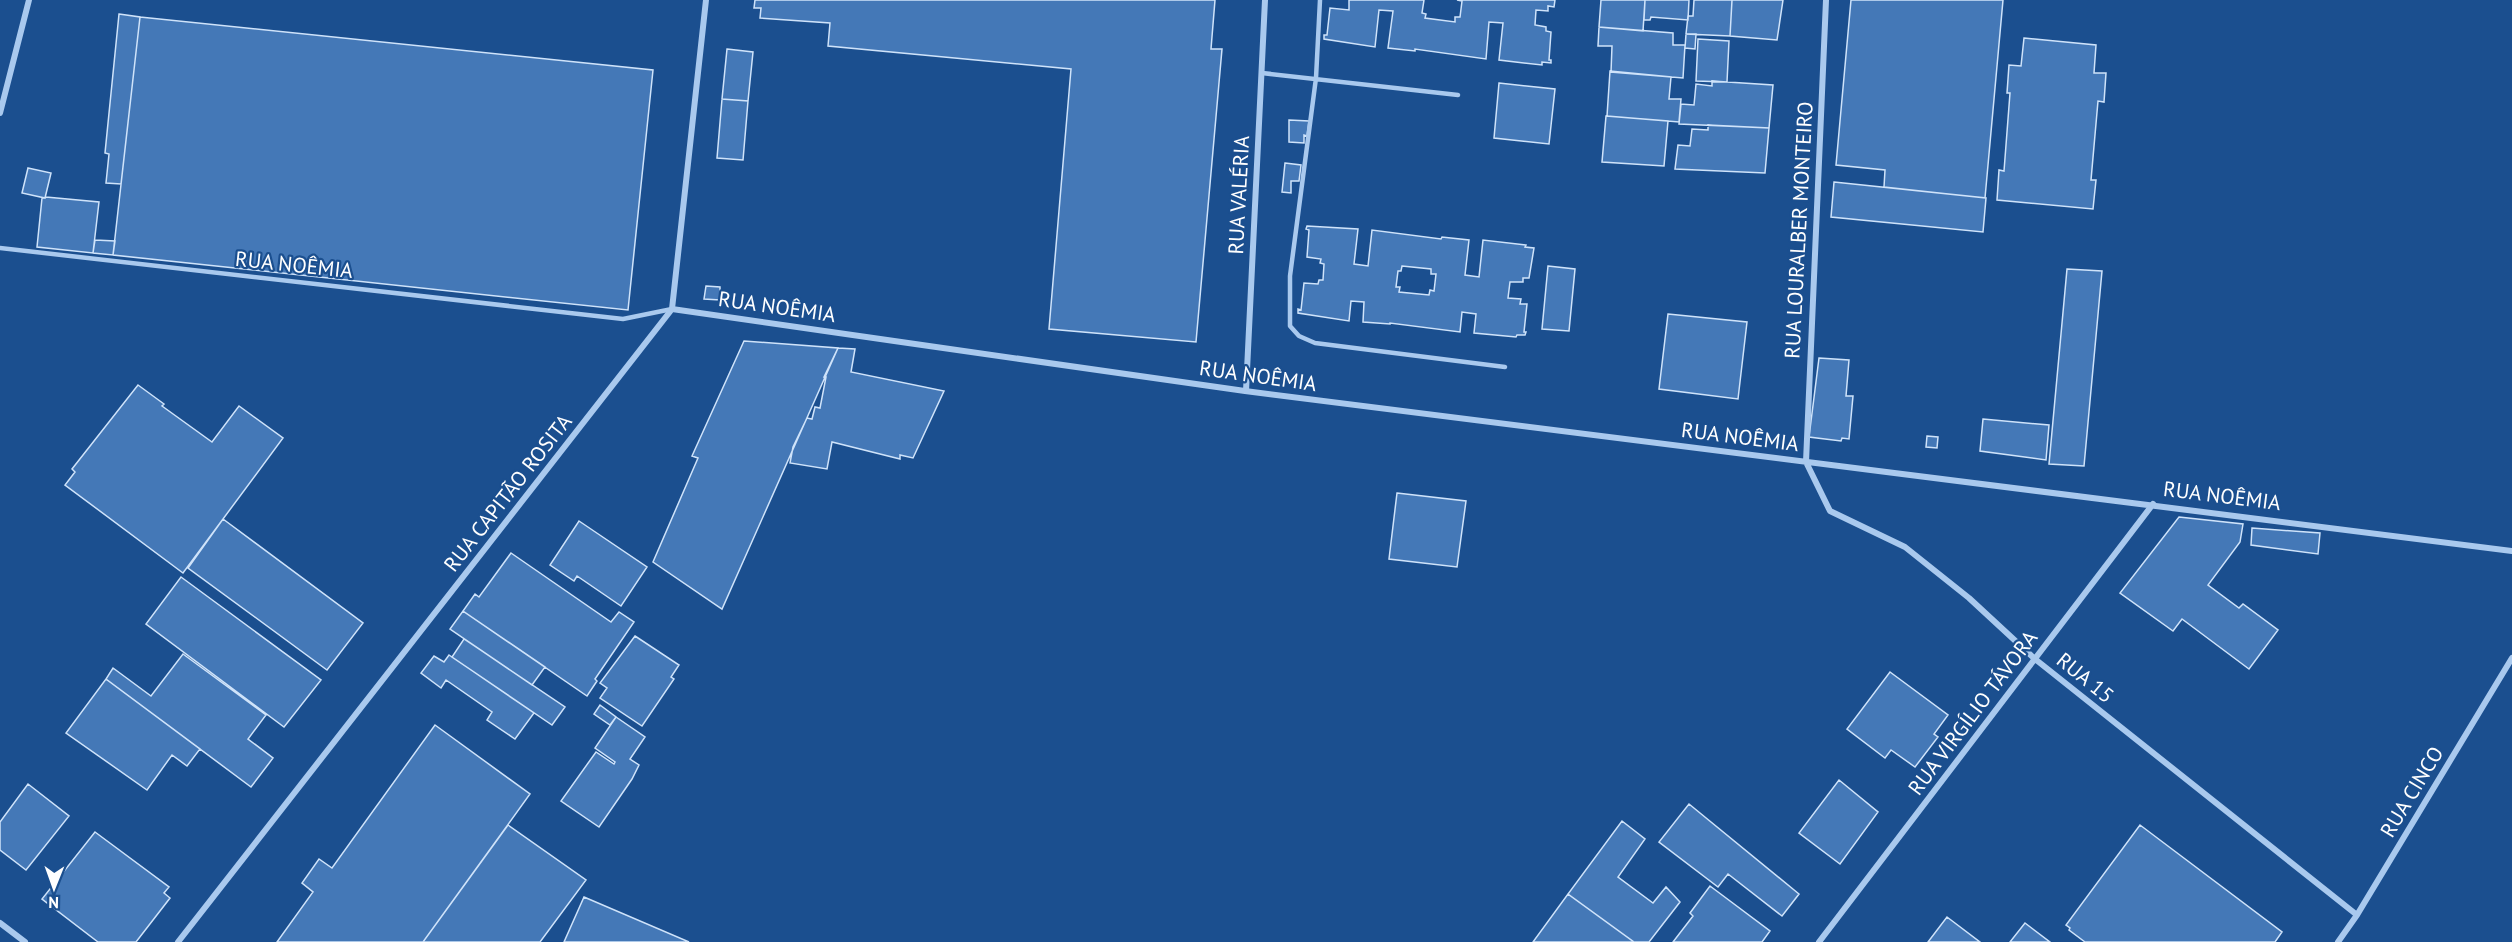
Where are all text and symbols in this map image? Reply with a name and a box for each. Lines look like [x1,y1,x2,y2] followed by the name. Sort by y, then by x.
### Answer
[1778,101,1819,359] street label: RUA LOURALBER MONTEIRO
[1222,134,1255,255] street label: RUA VALÉRIA
[234,245,355,284] street label: RUA NOÊMIA
[717,285,838,328] street label: RUA NOÊMIA
[1198,354,1319,397] street label: RUA NOÊMIA
[438,408,578,577] street label: RUA CAPITÃO ROSITA
[1680,416,1801,457] street label: RUA NOÊMIA
[2162,475,2283,516] street label: RUA NOÊMIA
[1902,625,2044,800] street label: RUA VIRGÍLIO TÁVORA
[2051,646,2119,709] street label: RUA 15
[2374,741,2449,842] street label: RUA CINCO
[24,858,84,918] north arrow
[48,893,59,913] text: N

